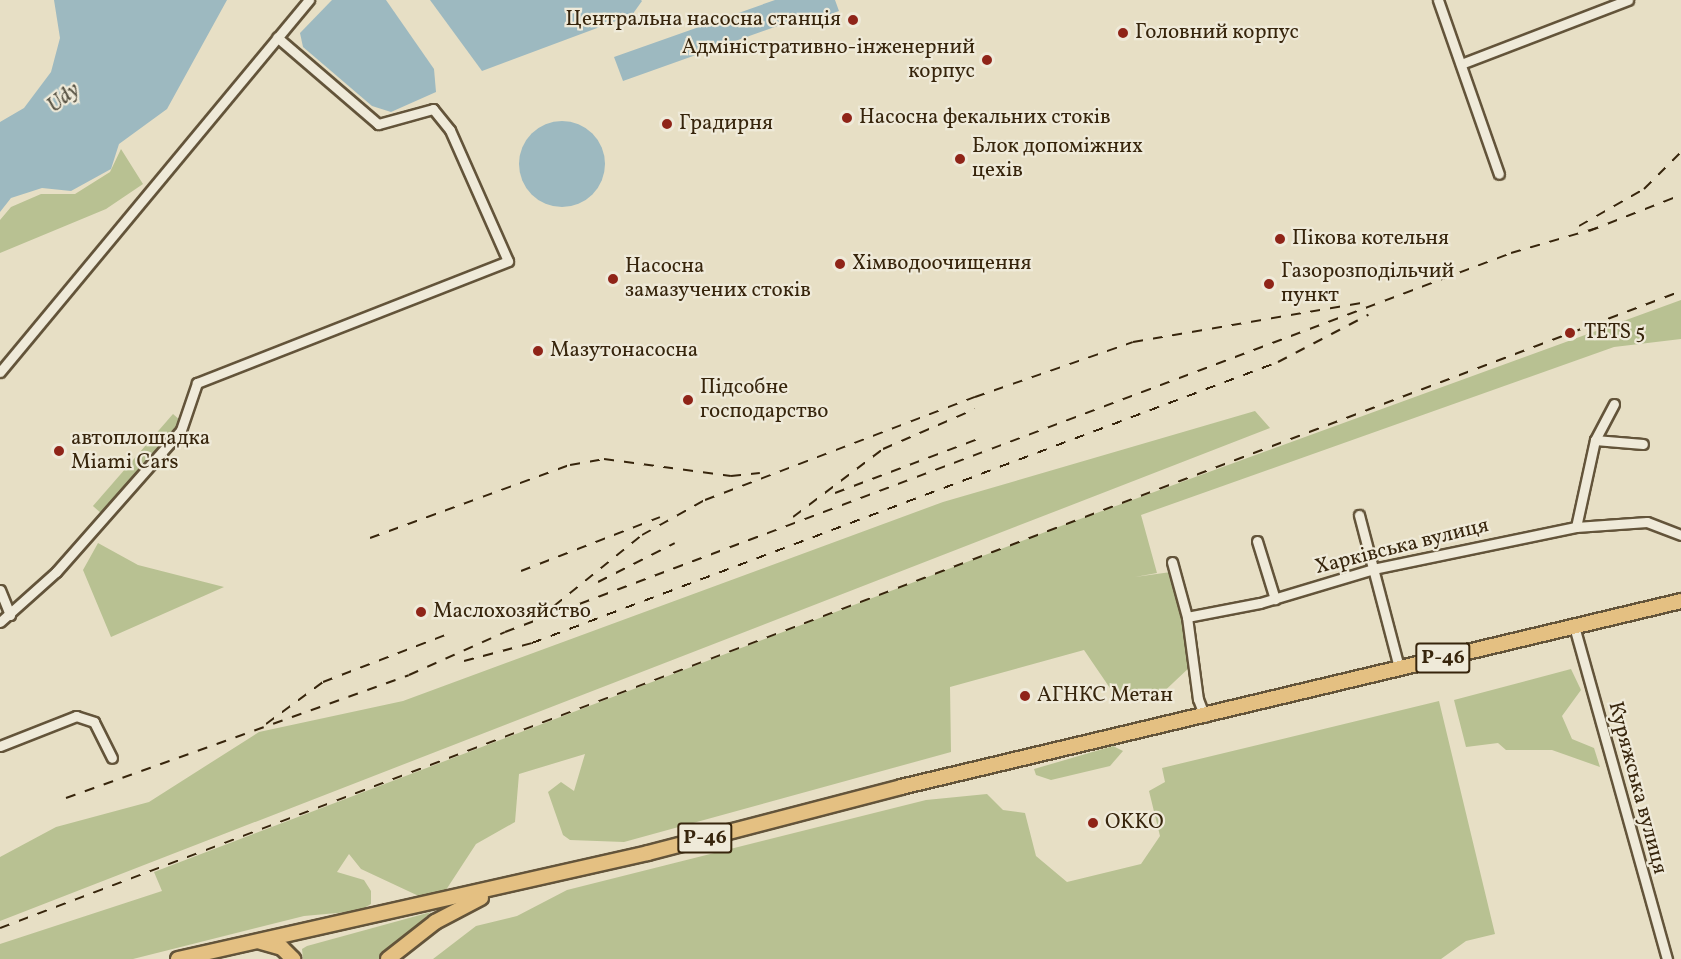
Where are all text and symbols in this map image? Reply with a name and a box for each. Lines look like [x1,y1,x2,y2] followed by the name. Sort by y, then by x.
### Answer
[566,7,841,33] place label: Центральна насосна станція
[846,13,860,27] marker: Центральна насосна станція
[1135,20,1299,46] place label: Головний корпус
[1116,26,1130,40] marker: Головний корпус
[682,35,975,85] place label: Адміністративно-інженерний корпус
[980,53,994,67] marker: Адміністративно-інженерний корпус
[42,77,86,119] water label: Udy
[859,105,1111,131] place label: Насосна фекальних стоків
[679,111,773,137] place label: Градирня
[840,111,854,125] marker: Насосна фекальних стоків
[660,117,674,131] marker: Градирня
[972,134,1143,184] place label: Блок допоміжних цехів
[953,152,967,166] marker: Блок допоміжних цехів
[1292,226,1449,252] place label: Пікова котельня
[1273,232,1287,246] marker: Пікова котельня
[852,251,1032,277] place label: Хімводоочищення
[625,254,811,304] place label: Насосна замазучених стоків
[833,257,847,271] marker: Хімводоочищення
[1281,259,1454,309] place label: Газорозподільчий пункт
[606,272,620,286] marker: Насосна замазучених стоків
[1262,277,1276,291] marker: Газорозподільчий пункт
[1584,320,1645,346] place label: TETS 5
[1561,324,1579,342] marker: TETS 5
[550,338,698,364] place label: Мазутонасосна
[531,344,545,358] marker: Мазутонасосна
[700,375,828,425] place label: Підсобне господарство
[681,393,695,407] marker: Підсобне господарство
[71,426,210,476] place label: автоплощадка Miami Cars
[52,444,66,458] marker: автоплощадка Miami Cars
[1312,513,1492,581] street label: Харківська вулиця
[433,599,591,625] place label: Маслохозяйство
[414,605,428,619] marker: Маслохозяйство
[1414,641,1472,675] road number: Р-46
[1037,683,1173,709] place label: АГНКС Метан
[1018,689,1032,703] marker: АГНКС Метан
[1602,699,1672,877] street label: Куряжська вулиця
[1105,810,1164,836] place label: OKKO
[1086,816,1100,830] marker: OKKO
[676,821,734,855] road number: Р-46

